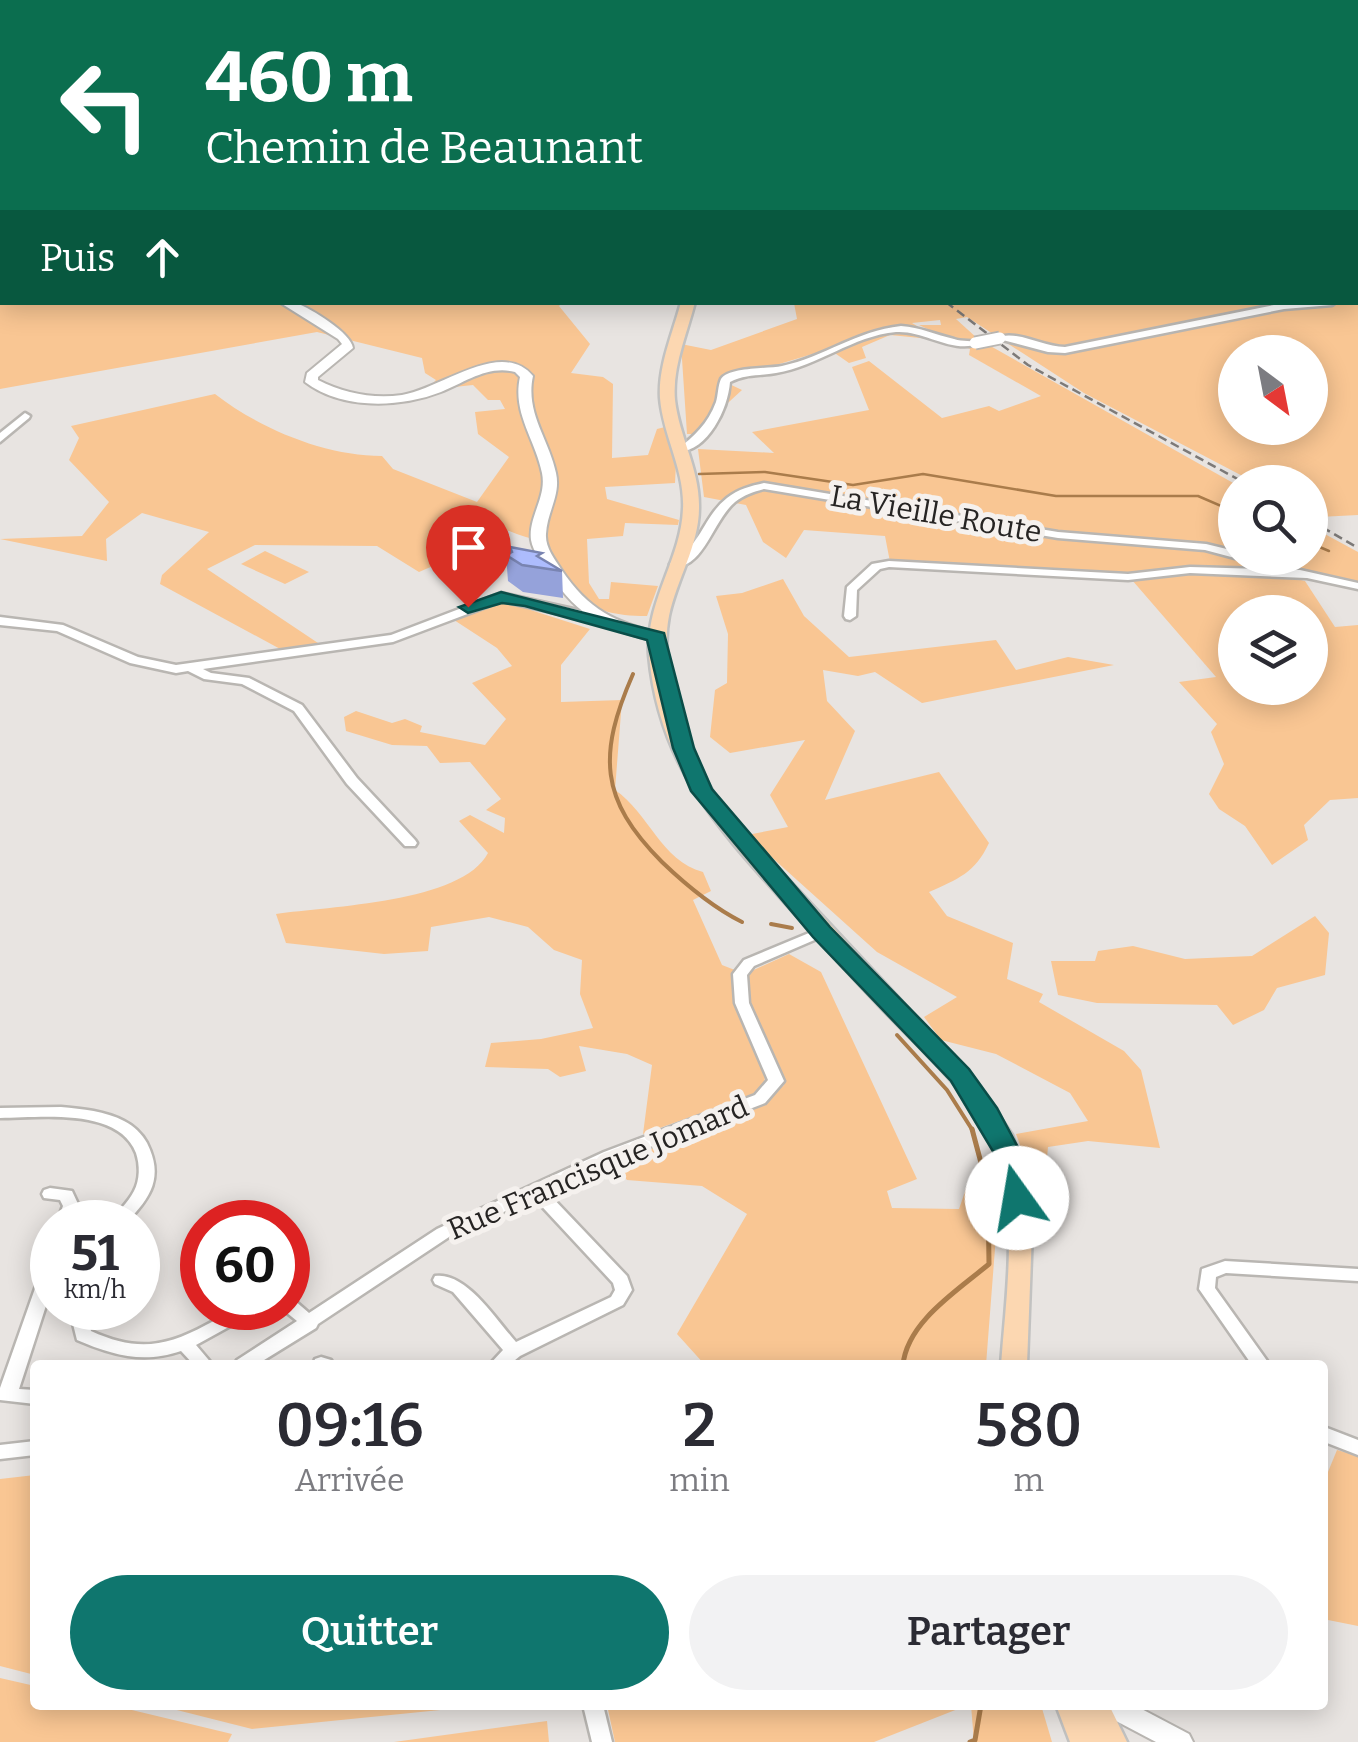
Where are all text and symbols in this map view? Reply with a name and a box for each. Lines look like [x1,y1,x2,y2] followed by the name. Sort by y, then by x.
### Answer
[205,36,413,120] text: 460 m
[40,40,170,170] icon: left
[205,121,643,175] text: Chemin de Beaunant
[135,230,190,285] icon: ahead
[40,235,115,281] text: Puis
[1218,335,1328,445] north arrow
[1218,335,1328,705] map controls
[1218,465,1328,575] button: search
[828,478,1044,550] street label: La Vieille Route
[426,505,511,608] pin
[441,520,496,575] icon: arrive
[1218,595,1328,705] button: layers
[442,1088,754,1248] street label: Rue Francisque Jomard
[965,1146,1069,1250] position arrow
[180,1200,310,1330] speed limit sign: 60
[71,1223,119,1283] text: 51
[64,1275,126,1305] text: km/h
[276,1390,424,1462] text: 09:16
[683,1390,716,1462] text: 2
[975,1390,1082,1462] text: 580
[295,1461,405,1499] text: Arrivée
[669,1461,730,1499] text: min
[1014,1461,1044,1499] text: m
[70,1575,669,1690] button: Quitter
[689,1575,1288,1690] button: Partager

